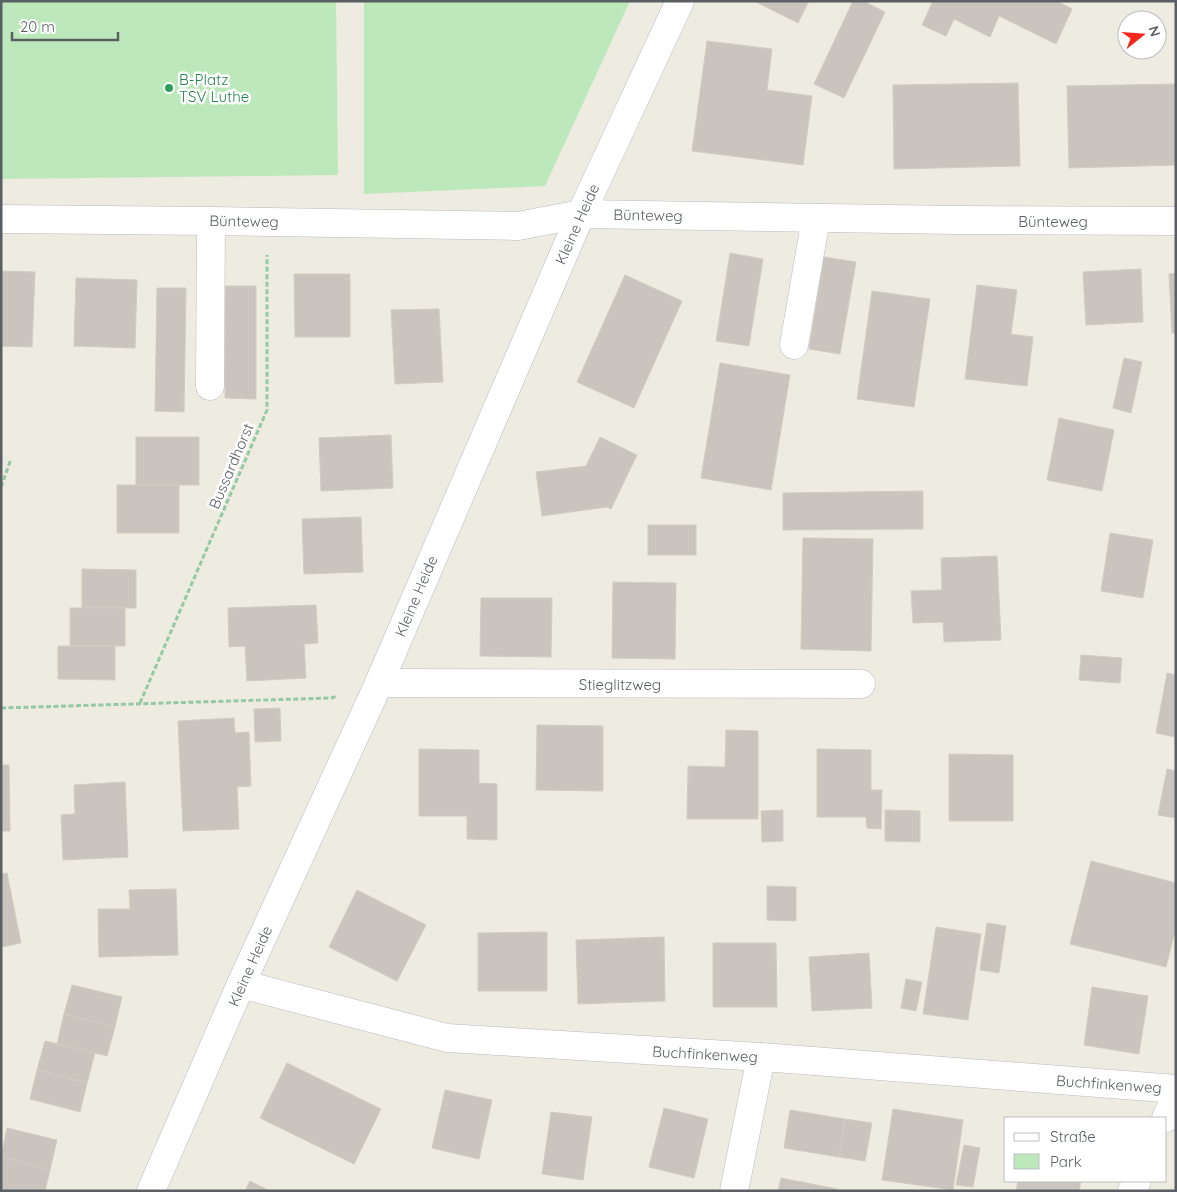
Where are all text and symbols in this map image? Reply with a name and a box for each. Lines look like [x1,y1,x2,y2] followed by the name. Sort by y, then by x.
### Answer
[12,10,119,42] scale bar
[1117,10,1167,60] north arrow
[20,17,55,36] text: 20 m
[1144,24,1165,39] text: N
[179,70,249,106] place label: B-Platz TSV Luthe
[163,82,175,94] marker: B-Platz TSV Luthe
[551,181,603,267] street label: Kleine Heide
[613,205,683,225] street label: Bünteweg
[209,211,279,231] street label: Bünteweg
[1018,212,1088,231] street label: Bünteweg
[204,420,258,512] street label: Bussardhorst
[390,553,442,639] street label: Kleine Heide
[579,675,661,694] street label: Stieglitzweg
[224,923,276,1009] street label: Kleine Heide
[652,1042,758,1066] street label: Buchfinkenweg
[1056,1071,1162,1097] street label: Buchfinkenweg
[1004,1117,1167,1182] legend
[1050,1127,1096,1146] text: Straße
[1050,1152,1082,1171] text: Park

